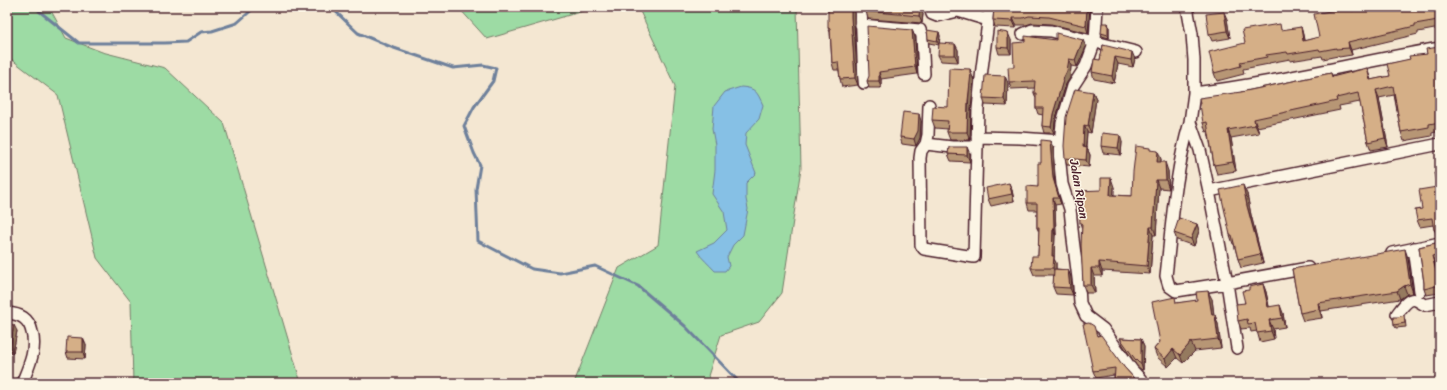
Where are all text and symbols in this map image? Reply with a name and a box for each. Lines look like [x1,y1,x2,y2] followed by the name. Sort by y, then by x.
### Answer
[1063,157,1095,221] street label: Jalan Ripan

